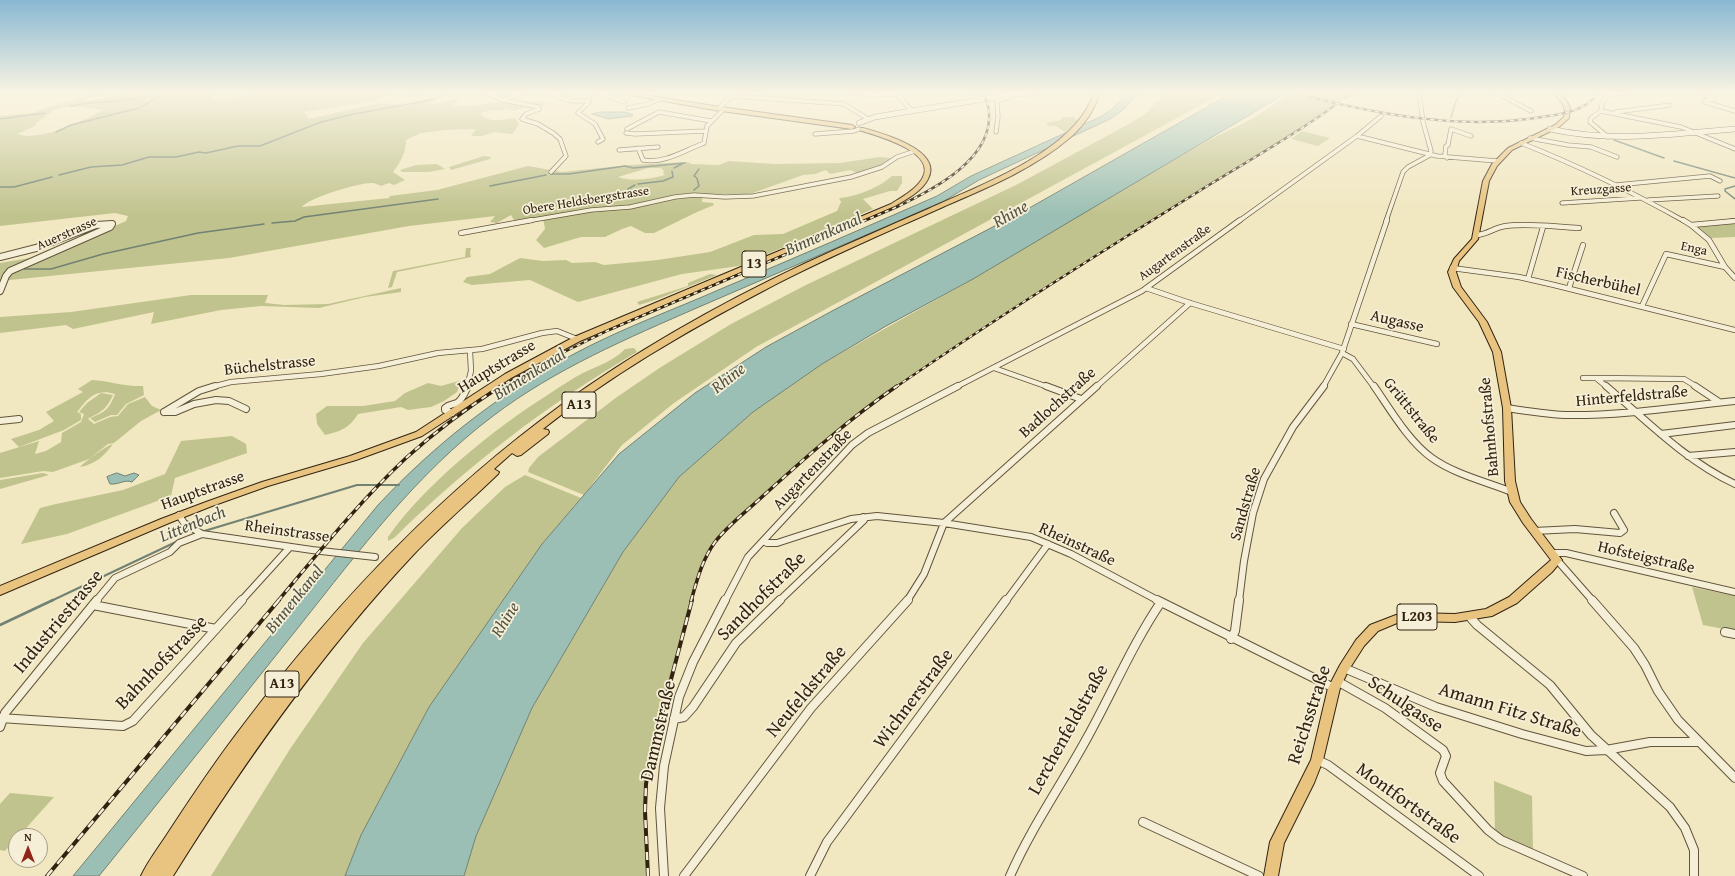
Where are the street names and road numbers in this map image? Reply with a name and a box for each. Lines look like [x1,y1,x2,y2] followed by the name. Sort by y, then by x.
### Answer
[1570,180,1632,200] street label: Kreuzgasse
[522,183,650,219] street label: Obere Heldsbergstrasse
[35,214,99,254] street label: Auerstrasse
[1136,221,1214,285] street label: Augartenstraße
[1679,239,1709,259] street label: Enga
[742,251,766,277] road number: 13
[1554,263,1642,301] street label: Fischerbühel
[1368,307,1426,337] street label: Augasse
[455,336,539,398] street label: Hauptstrasse
[223,352,317,380] street label: Büchelstrasse
[1016,364,1100,442] street label: Badlochstraße
[1379,374,1443,448] street label: Grüttstraße
[1476,376,1504,478] street label: Bahnhofstraße
[1575,383,1689,411] street label: Hinterfeldstraße
[562,392,596,418] road number: A13
[769,425,857,515] street label: Augartenstraße
[1226,465,1266,543] street label: Sandstraße
[159,467,247,515] street label: Hauptstrasse
[243,517,331,547] street label: Rheinstrasse
[1036,519,1118,571] street label: Rheinstraße
[1596,538,1696,578] street label: Hofsteigstraße
[713,548,811,646] street label: Sandhofstraße
[9,566,109,678] street label: Industriestrasse
[1397,604,1437,630] road number: L203
[111,611,213,715] street label: Bahnhofstrasse
[762,641,852,743] street label: Neufeldstraße
[869,645,959,753] street label: Wichnerstraße
[1024,661,1114,799] street label: Lerchenfeldstraße
[1283,663,1337,767] street label: Reichsstraße
[265,671,299,697] road number: A13
[1363,671,1447,739] street label: Schulgasse
[1436,678,1584,744] street label: Amann Fitz Straße
[636,679,682,783] street label: Dammstraße
[1351,758,1465,850] street label: Montfortstraße

